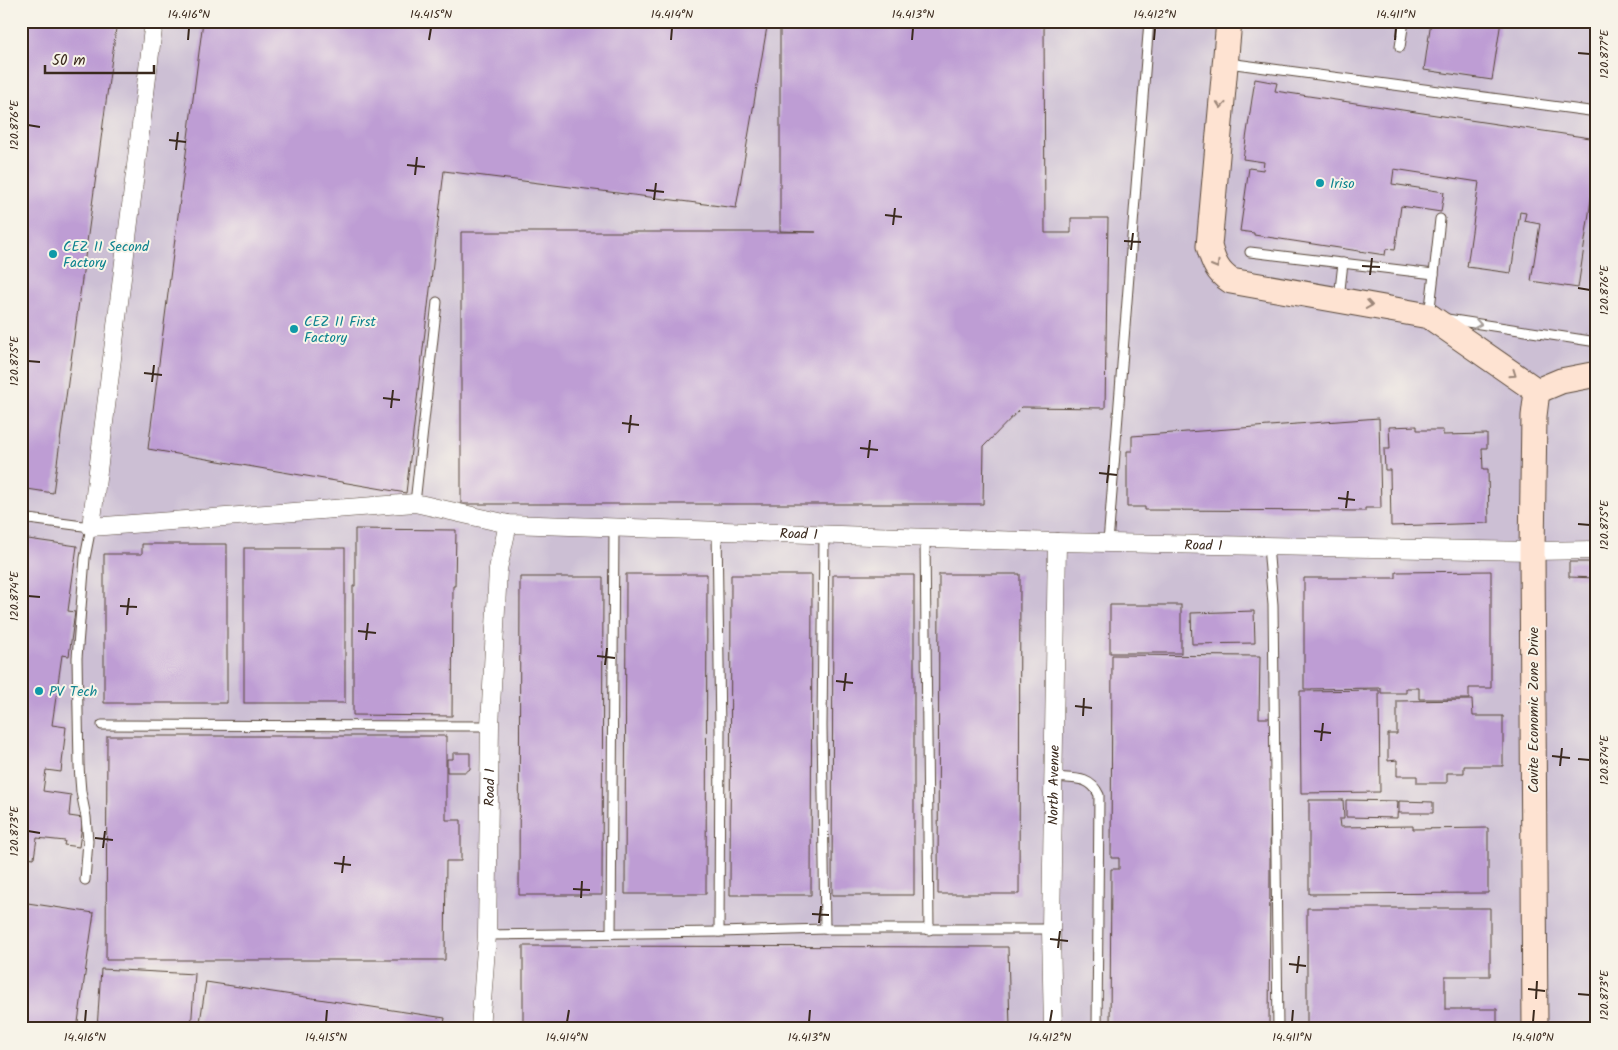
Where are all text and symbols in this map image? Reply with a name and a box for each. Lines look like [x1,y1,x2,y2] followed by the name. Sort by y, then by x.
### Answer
[168,5,210,24] text: 14.416°N
[410,5,452,24] text: 14.415°N
[651,5,693,24] text: 14.414°N
[892,5,934,24] text: 14.413°N
[1134,5,1176,24] text: 14.412°N
[1376,5,1416,24] text: 14.411°N
[1595,29,1614,78] text: 120.877°E
[45,42,154,74] scale bar
[52,49,86,73] text: 50 m
[5,99,24,150] text: 120.876°E
[1215,101,1226,109] one-way arrow
[1330,173,1355,195] place label: Iriso
[1314,177,1326,189] marker: Iriso
[63,236,150,274] place label: CEZ II Second Factory
[47,248,59,260] marker: CEZ II Second Factory
[1210,260,1220,269] one-way arrow
[1595,264,1614,315] text: 120.876°E
[1365,300,1374,310] one-way arrow
[304,311,376,349] place label: CEZ II First Factory
[1473,318,1482,328] one-way arrow
[288,323,300,335] marker: CEZ II First Factory
[5,335,24,386] text: 120.875°E
[1507,368,1516,377] one-way arrow
[1595,499,1614,550] text: 120.875°E
[779,523,818,546] street label: Road 1
[1184,534,1223,557] street label: Road 1
[5,570,24,621] text: 120.874°E
[1523,626,1545,793] street label: Cavite Economic Zone Drive
[49,681,97,703] place label: PV Tech
[33,685,45,697] marker: PV Tech
[1595,734,1614,785] text: 120.874°E
[1043,744,1066,825] street label: North Avenue
[479,768,501,807] street label: Road 1
[5,805,24,856] text: 120.873°E
[1595,969,1614,1020] text: 120.873°E
[64,1028,106,1047] text: 14.416°N
[305,1028,347,1047] text: 14.415°N
[546,1028,588,1047] text: 14.414°N
[788,1028,830,1047] text: 14.413°N
[1029,1028,1071,1047] text: 14.412°N
[1272,1028,1312,1047] text: 14.411°N
[1512,1028,1554,1047] text: 14.410°N

